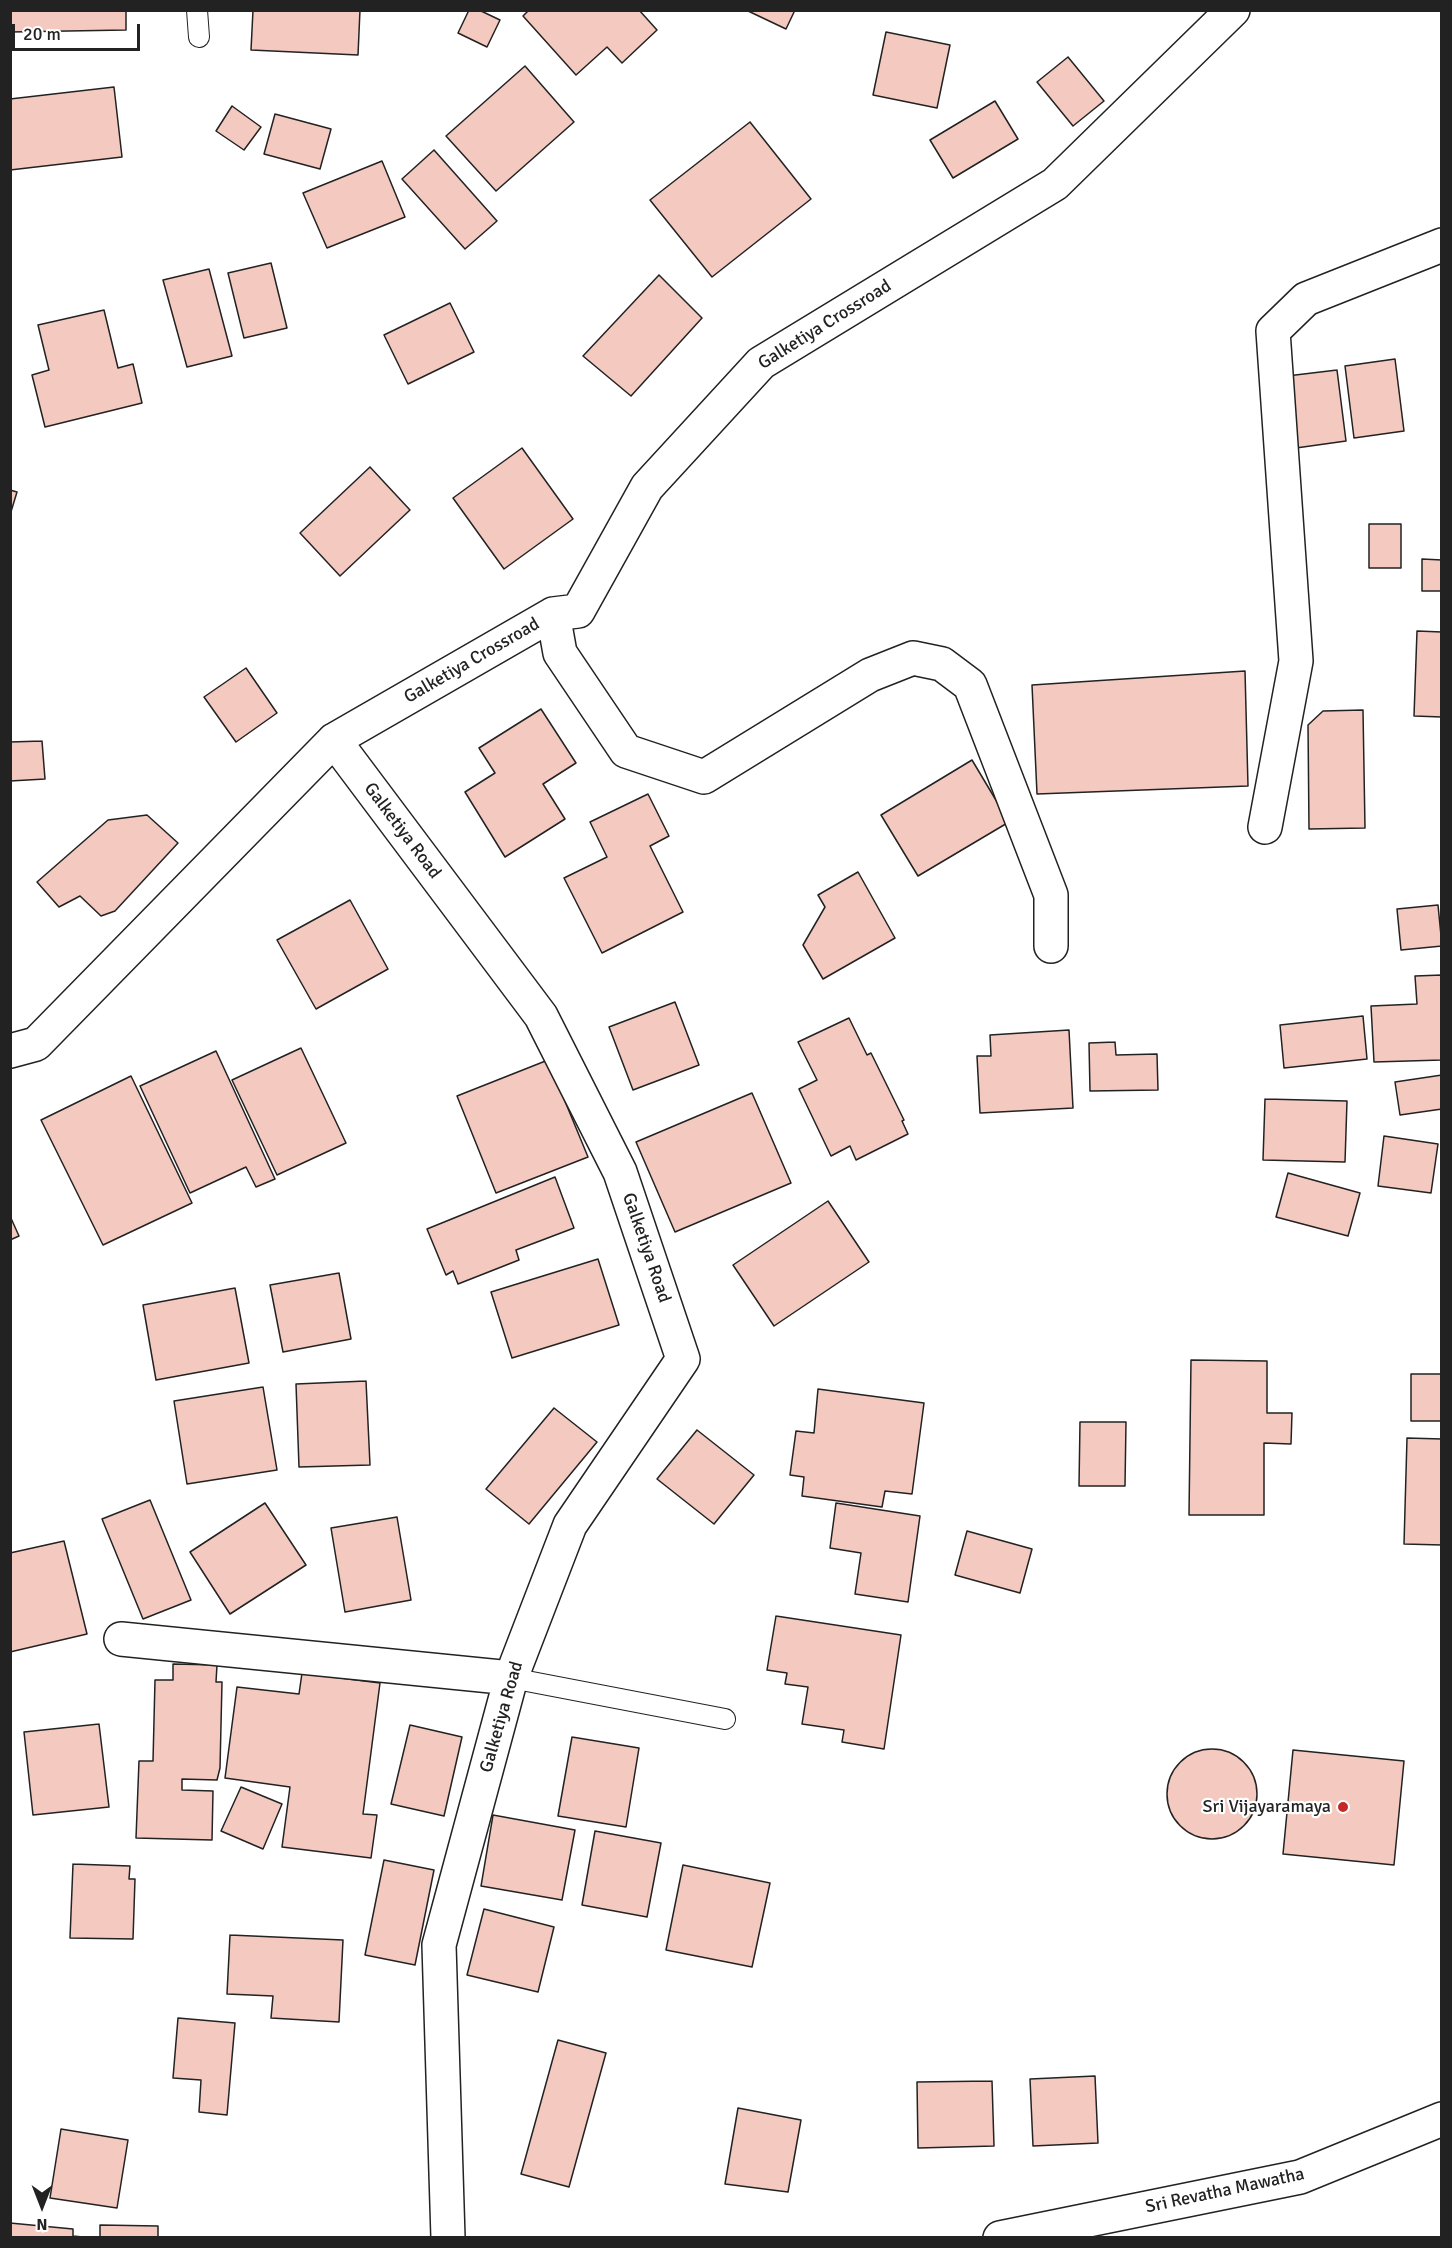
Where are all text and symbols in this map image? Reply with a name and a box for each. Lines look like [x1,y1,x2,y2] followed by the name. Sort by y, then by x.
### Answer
[15,12,142,50] scale bar
[23,23,61,45] text: 20 m
[755,275,895,375] street label: Galketiya Crossroad
[401,613,543,709] street label: Galketiya Crossroad
[359,779,445,883] street label: Galketiya Road
[617,1190,675,1306] street label: Galketiya Road
[476,1659,528,1775] street label: Galketiya Road
[1203,1796,1331,1818] place label: Sri Vijayaramaya
[1336,1800,1350,1814] marker: Sri Vijayaramaya
[1144,2164,1306,2218] street label: Sri Revatha Mawatha
[12,2176,72,2236] north arrow
[36,2214,48,2234] text: N

